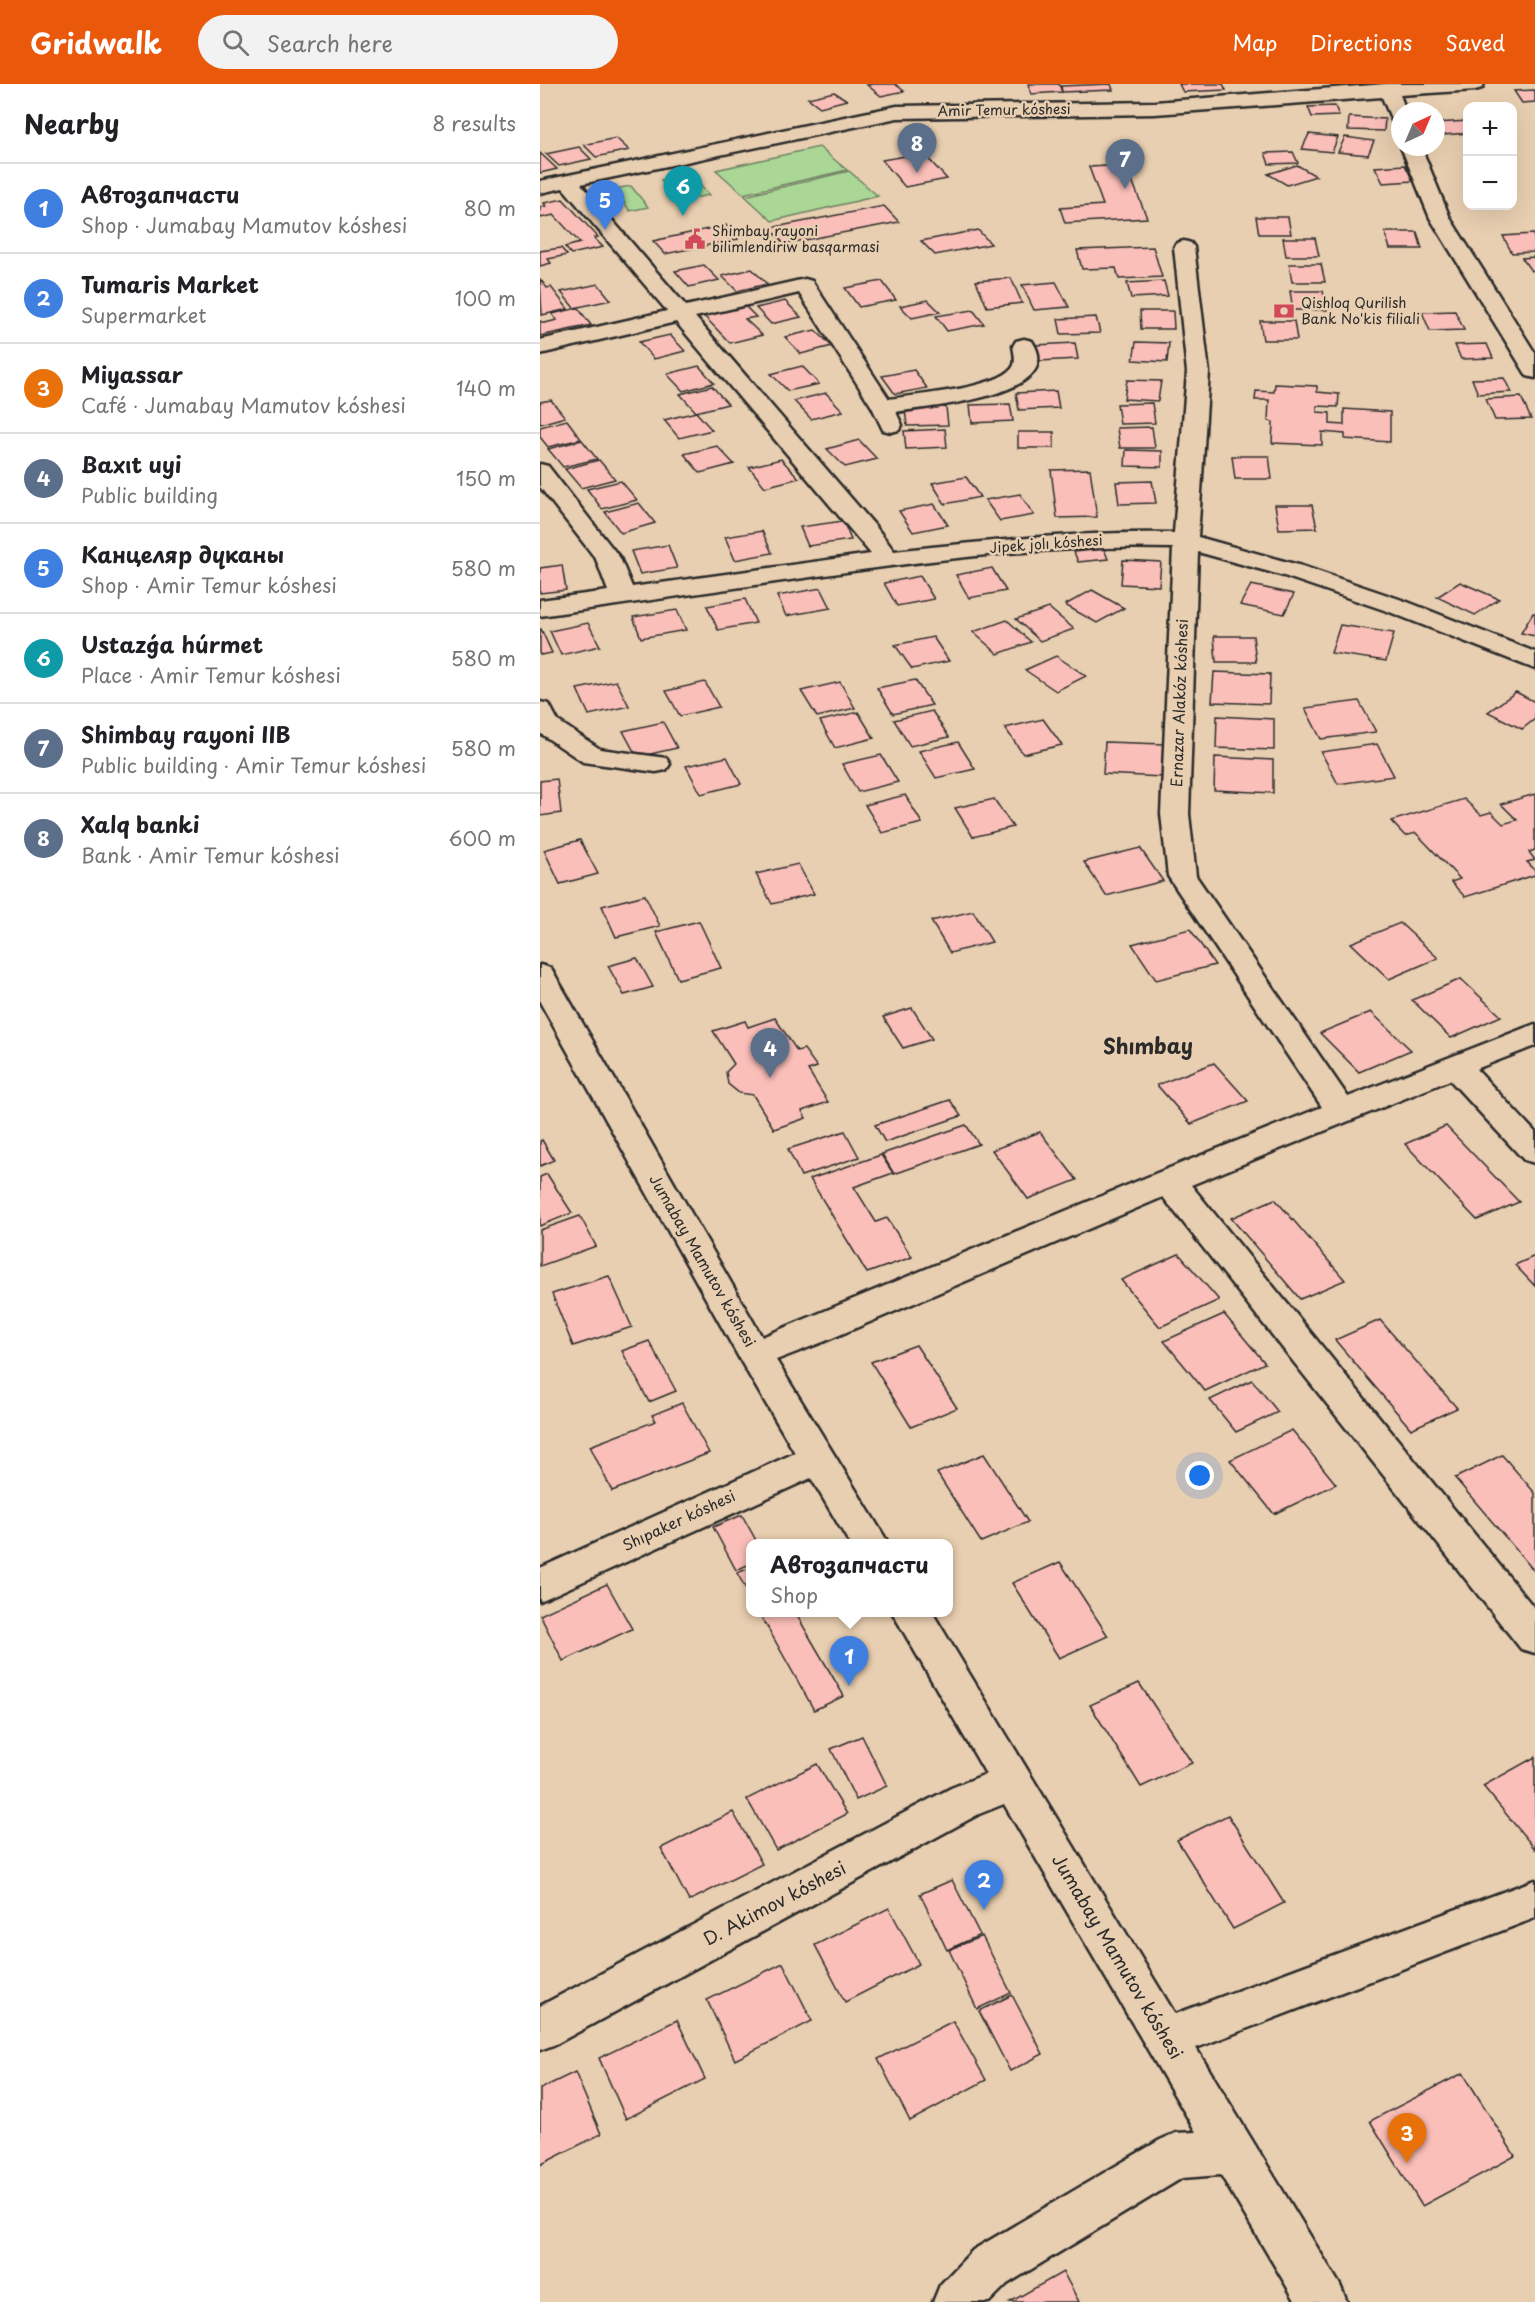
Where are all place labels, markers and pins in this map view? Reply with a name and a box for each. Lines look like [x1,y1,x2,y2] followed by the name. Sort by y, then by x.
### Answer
[898,124,937,173] pin: 8
[1106,140,1144,189] pin: 7
[664,166,702,216] pin: 6
[586,180,624,230] pin: 5
[712,220,880,257] place label: Shimbay rayoni bilimlendiriw basqarmasi
[683,227,707,251] public building icon: Shimbay rayoni bilimlendiriw basqarmasi
[1301,292,1420,329] place label: Qishloq Qurilish Bank No'kis filiali
[1272,299,1296,323] bank icon: Qishloq Qurilish Bank No'kis filiali
[750,1028,790,1078] pin: 4
[830,1636,868,1686] pin: 1
[964,1860,1004,1910] pin: 2
[1388,2114,1426,2163] pin: 3

